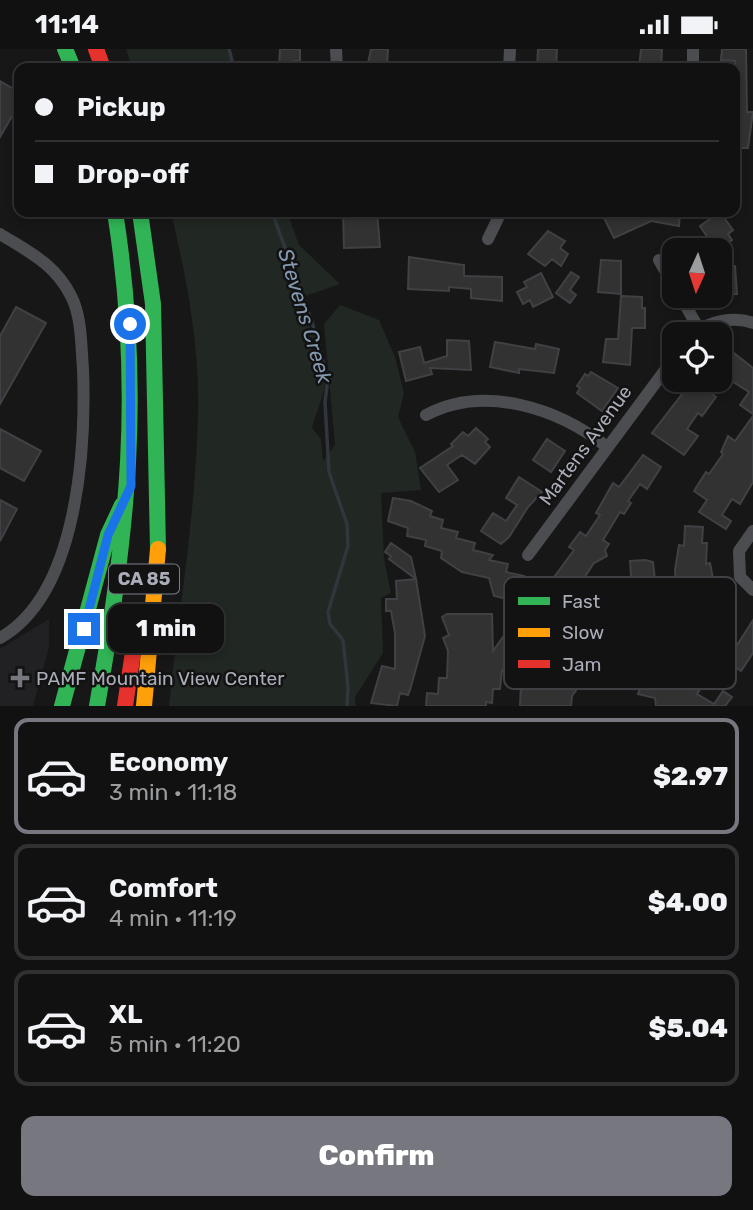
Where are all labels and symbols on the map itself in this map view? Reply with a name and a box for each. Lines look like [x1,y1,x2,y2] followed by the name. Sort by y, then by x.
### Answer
[662,238,732,308] north arrow
[273,245,338,388] water label: Stevens Creek
[114,308,146,340] route start
[534,381,637,510] street label: Martens Avenue
[109,565,179,593] road number: CA 85
[504,577,736,689] legend
[562,590,601,613] text: Fast
[108,605,224,653] callout: 1 min
[68,613,100,645] route end
[562,621,604,644] text: Slow
[562,653,601,676] text: Jam
[36,667,285,690] place label: PAMF Mountain View Center
[10,668,30,688] marker: PAMF Mountain View Center

